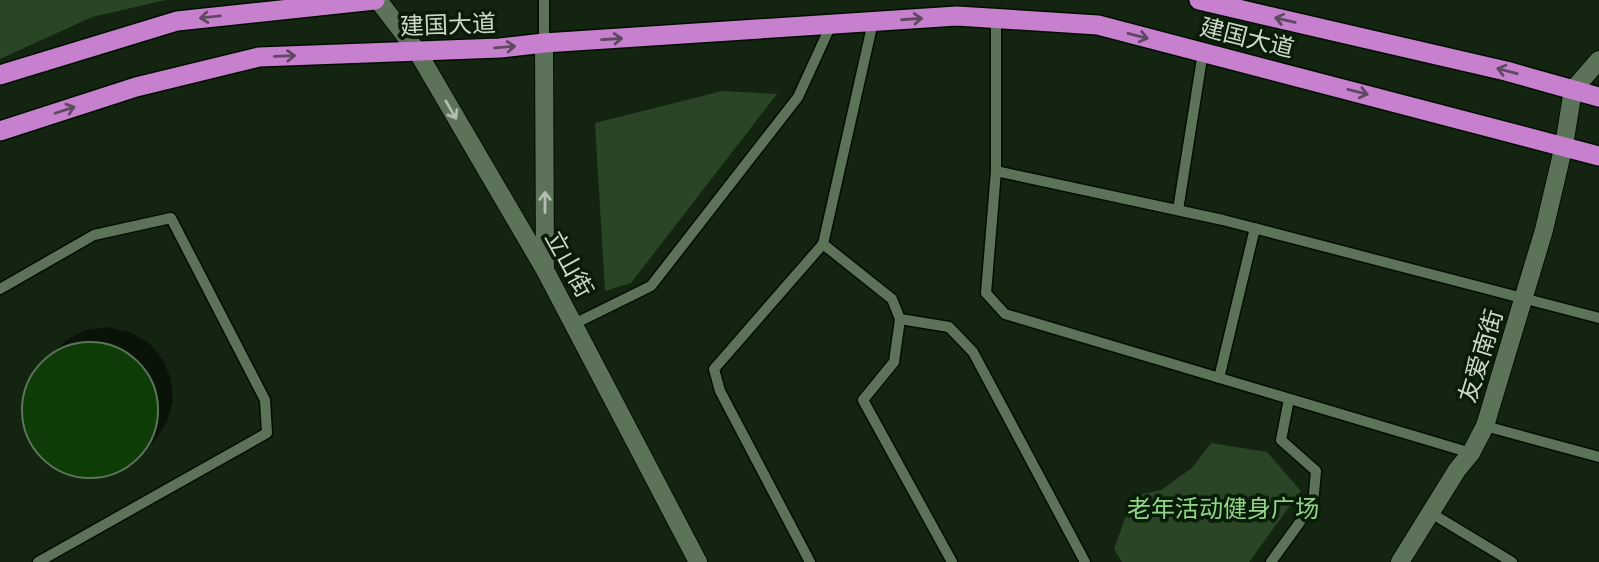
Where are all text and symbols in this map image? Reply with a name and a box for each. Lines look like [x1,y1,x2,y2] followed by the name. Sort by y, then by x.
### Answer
[399,5,497,44] street label: 建国大道
[1196,9,1298,66] street label: 建国大道
[199,11,222,24] one-way arrow
[900,12,923,25] one-way arrow
[1275,13,1297,26] one-way arrow
[1126,30,1149,43] one-way arrow
[600,32,623,45] one-way arrow
[493,40,516,53] one-way arrow
[273,49,296,63] one-way arrow
[1496,64,1519,77] one-way arrow
[1347,87,1369,100] one-way arrow
[445,99,459,119] one-way arrow
[54,103,76,116] one-way arrow
[538,191,552,214] one-way arrow
[537,224,602,304] street label: 立山街
[1450,305,1511,407] street label: 友爱南街
[1127,491,1319,526] park label: 老年活动健身广场

